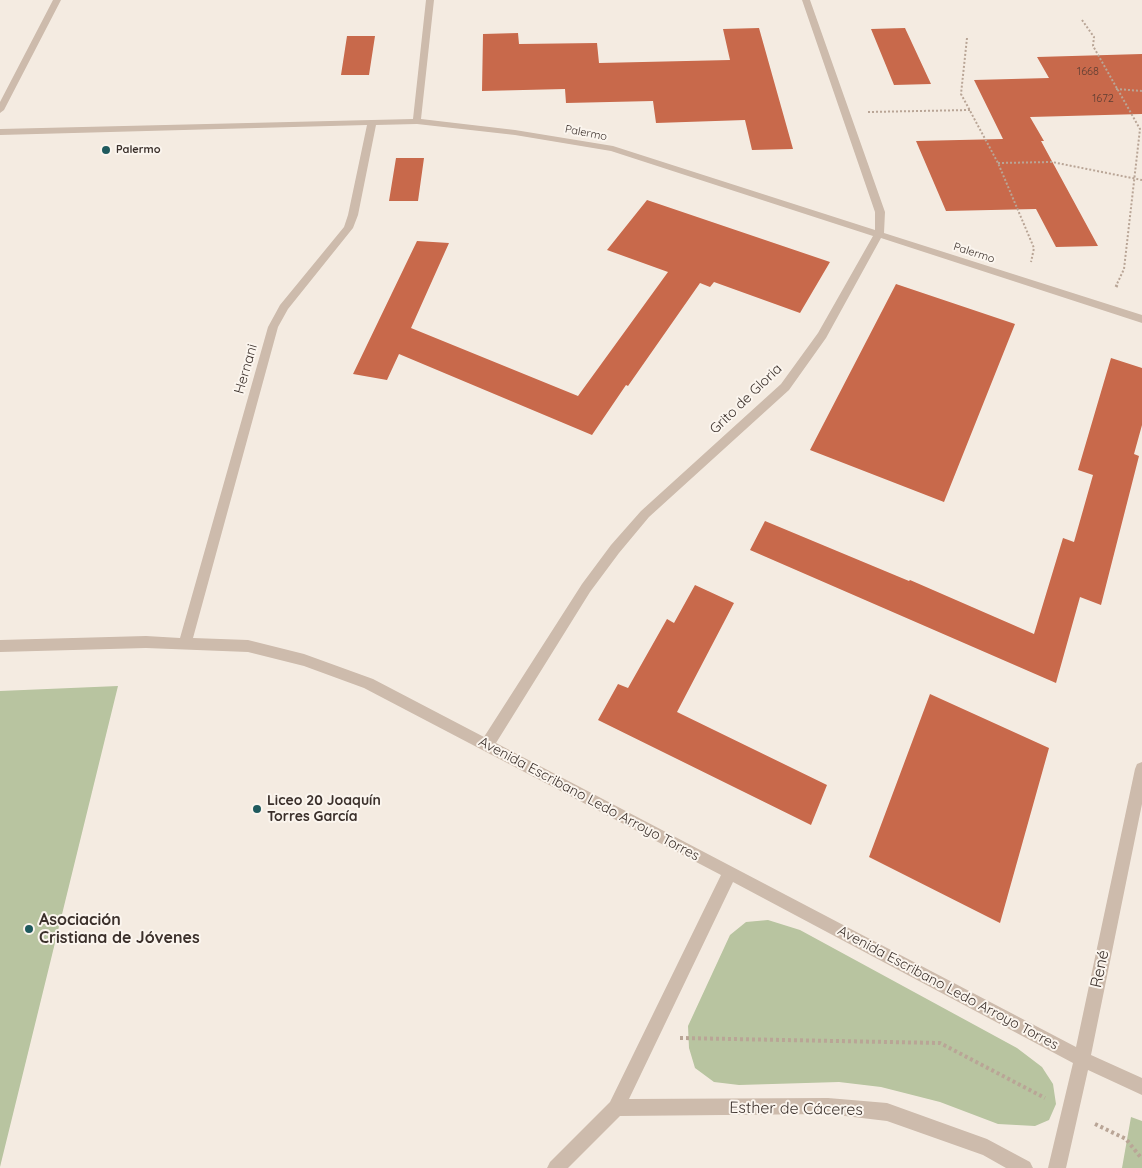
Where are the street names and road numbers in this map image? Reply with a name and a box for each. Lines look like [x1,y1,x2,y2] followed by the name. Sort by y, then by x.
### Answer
[564,122,608,144] street label: Palermo
[952,240,996,266] street label: Palermo
[231,342,261,396] street label: Hernani
[707,361,785,437] street label: Grito de Gloria
[476,733,702,865] street label: Avenida Escribano Ledo Arroyo Torres
[835,922,1061,1054] street label: Avenida Escribano Ledo Arroyo Torres
[1087,948,1113,990] street label: René
[729,1098,863,1120] street label: Esther de Cáceres

